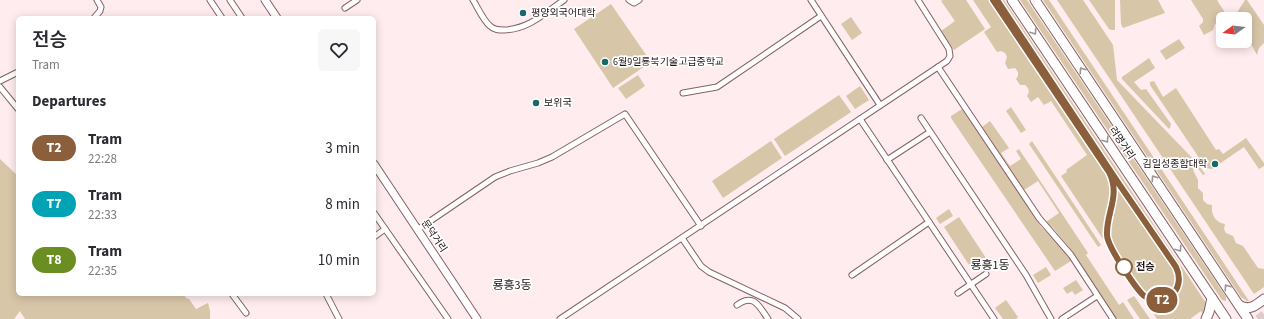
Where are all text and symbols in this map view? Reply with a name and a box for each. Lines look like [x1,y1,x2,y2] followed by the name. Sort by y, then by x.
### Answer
[531,6,596,20] place label: 평양외국어대학
[518,8,528,18] marker: 평양외국어대학
[1216,12,1252,48] north arrow
[1216,12,1252,48] map controls
[32,27,67,54] text: 전승
[1029,28,1036,35] one-way arrow
[318,29,360,71] button: heart
[613,55,724,69] place label: 6월9일룡북기술고급중학교
[32,56,60,74] text: Tram
[600,57,610,67] marker: 6월9일룡북기술고급중학교
[1080,68,1087,75] one-way arrow
[32,91,106,112] text: Departures
[544,96,572,110] place label: 보위국
[531,98,541,108] marker: 보위국
[1106,124,1138,162] street label: 려명거리
[88,129,122,150] text: Tram
[1102,136,1109,143] one-way arrow
[46,138,62,158] text: T2
[325,138,360,159] text: 3 min
[88,150,117,168] text: 22:28
[1143,157,1208,171] place label: 김일성종합대학
[1210,159,1220,169] marker: 김일성종합대학
[1152,176,1159,183] one-way arrow
[88,185,122,206] text: Tram
[46,194,62,214] text: T7
[325,194,360,215] text: 8 min
[88,206,117,224] text: 22:33
[418,217,450,255] street label: 문덕거리
[88,241,122,262] text: Tram
[1174,244,1181,251] one-way arrow
[46,250,62,270] text: T8
[318,250,360,271] text: 10 min
[970,257,1010,274] district label: 룡흥1동
[1115,258,1133,276] marker: 전승
[1136,260,1154,274] place label: 전승
[88,262,117,280] text: 22:35
[492,277,532,294] district label: 룡흥3동
[1225,284,1232,291] one-way arrow
[1144,287,1180,313] line badge: T2
[1154,290,1170,310] text: T2

